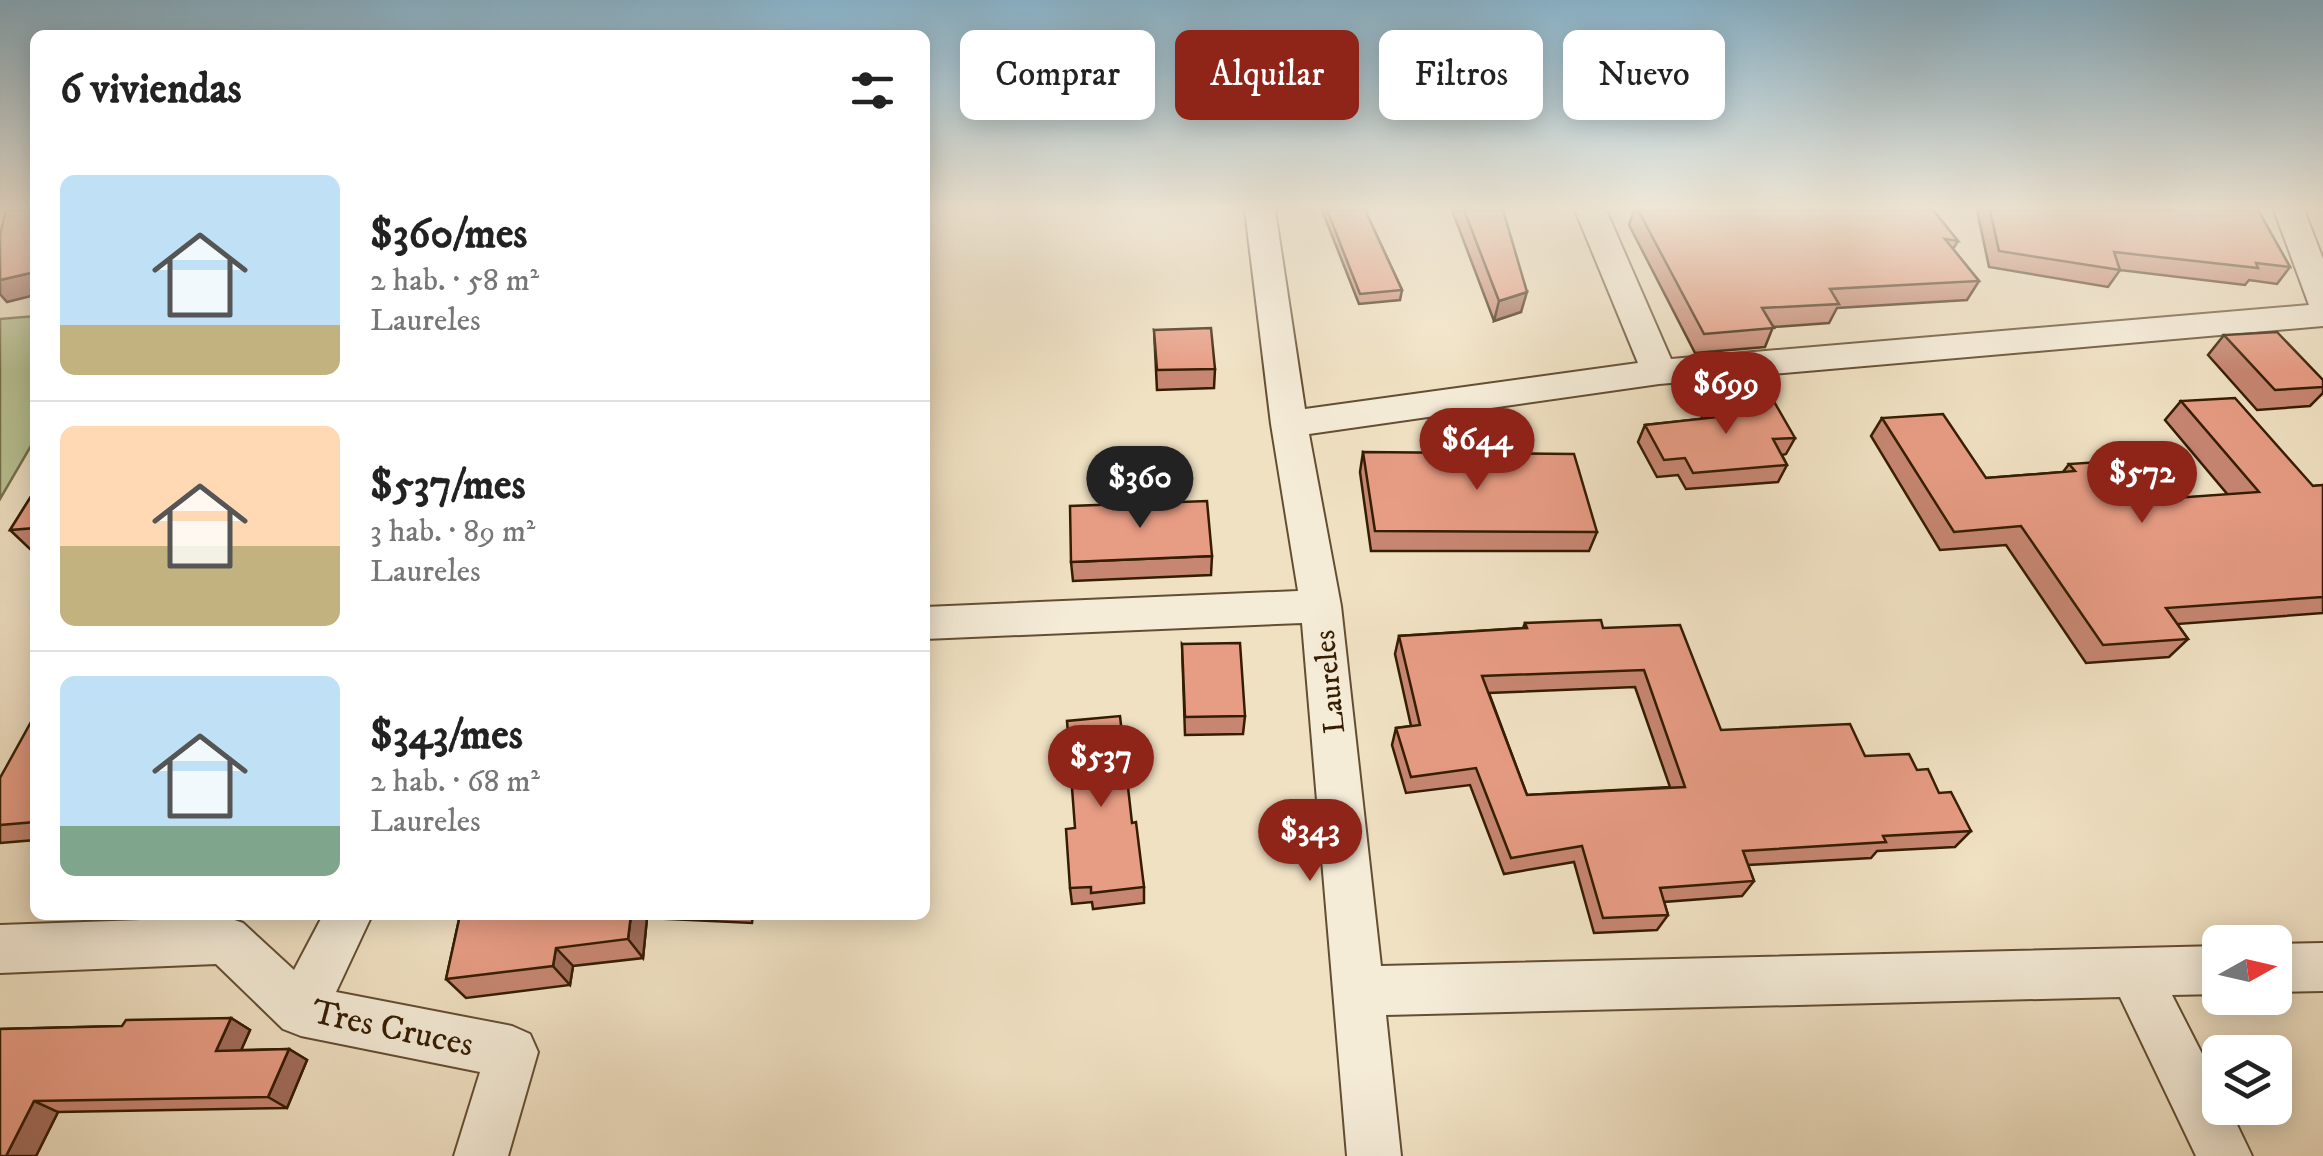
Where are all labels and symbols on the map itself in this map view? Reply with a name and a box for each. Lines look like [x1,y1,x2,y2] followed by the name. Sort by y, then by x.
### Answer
[1667,352,1785,437] pin: $699
[1418,408,1536,493] pin: $644
[2083,441,2201,526] pin: $572
[1081,446,1199,531] pin: $360
[1307,628,1354,735] street label: Laureles
[1042,725,1160,810] pin: $537
[1251,799,1369,884] pin: $343
[2202,925,2292,1015] north arrow
[308,990,477,1068] street label: Tres Cruces

